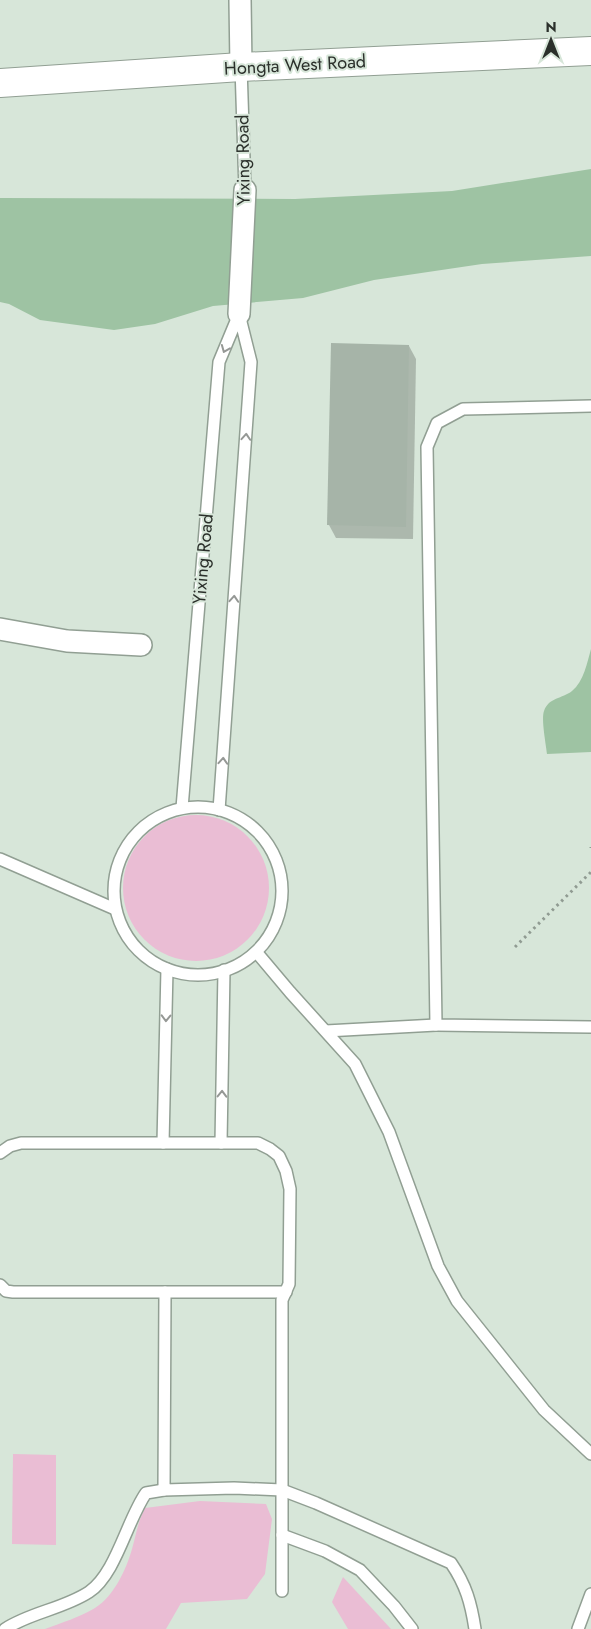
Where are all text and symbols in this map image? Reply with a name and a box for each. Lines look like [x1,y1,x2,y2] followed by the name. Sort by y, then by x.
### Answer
[526,15,576,65] north arrow
[545,17,557,37] text: N
[223,48,367,82] street label: Hongta West Road
[229,114,257,206] street label: Yixing Road
[221,344,231,352] one-way arrow
[240,433,251,441] one-way arrow
[186,513,220,605] street label: Yixing Road
[229,595,240,603] one-way arrow
[217,757,228,765] one-way arrow
[161,1014,171,1022] one-way arrow
[217,1090,227,1098] one-way arrow

